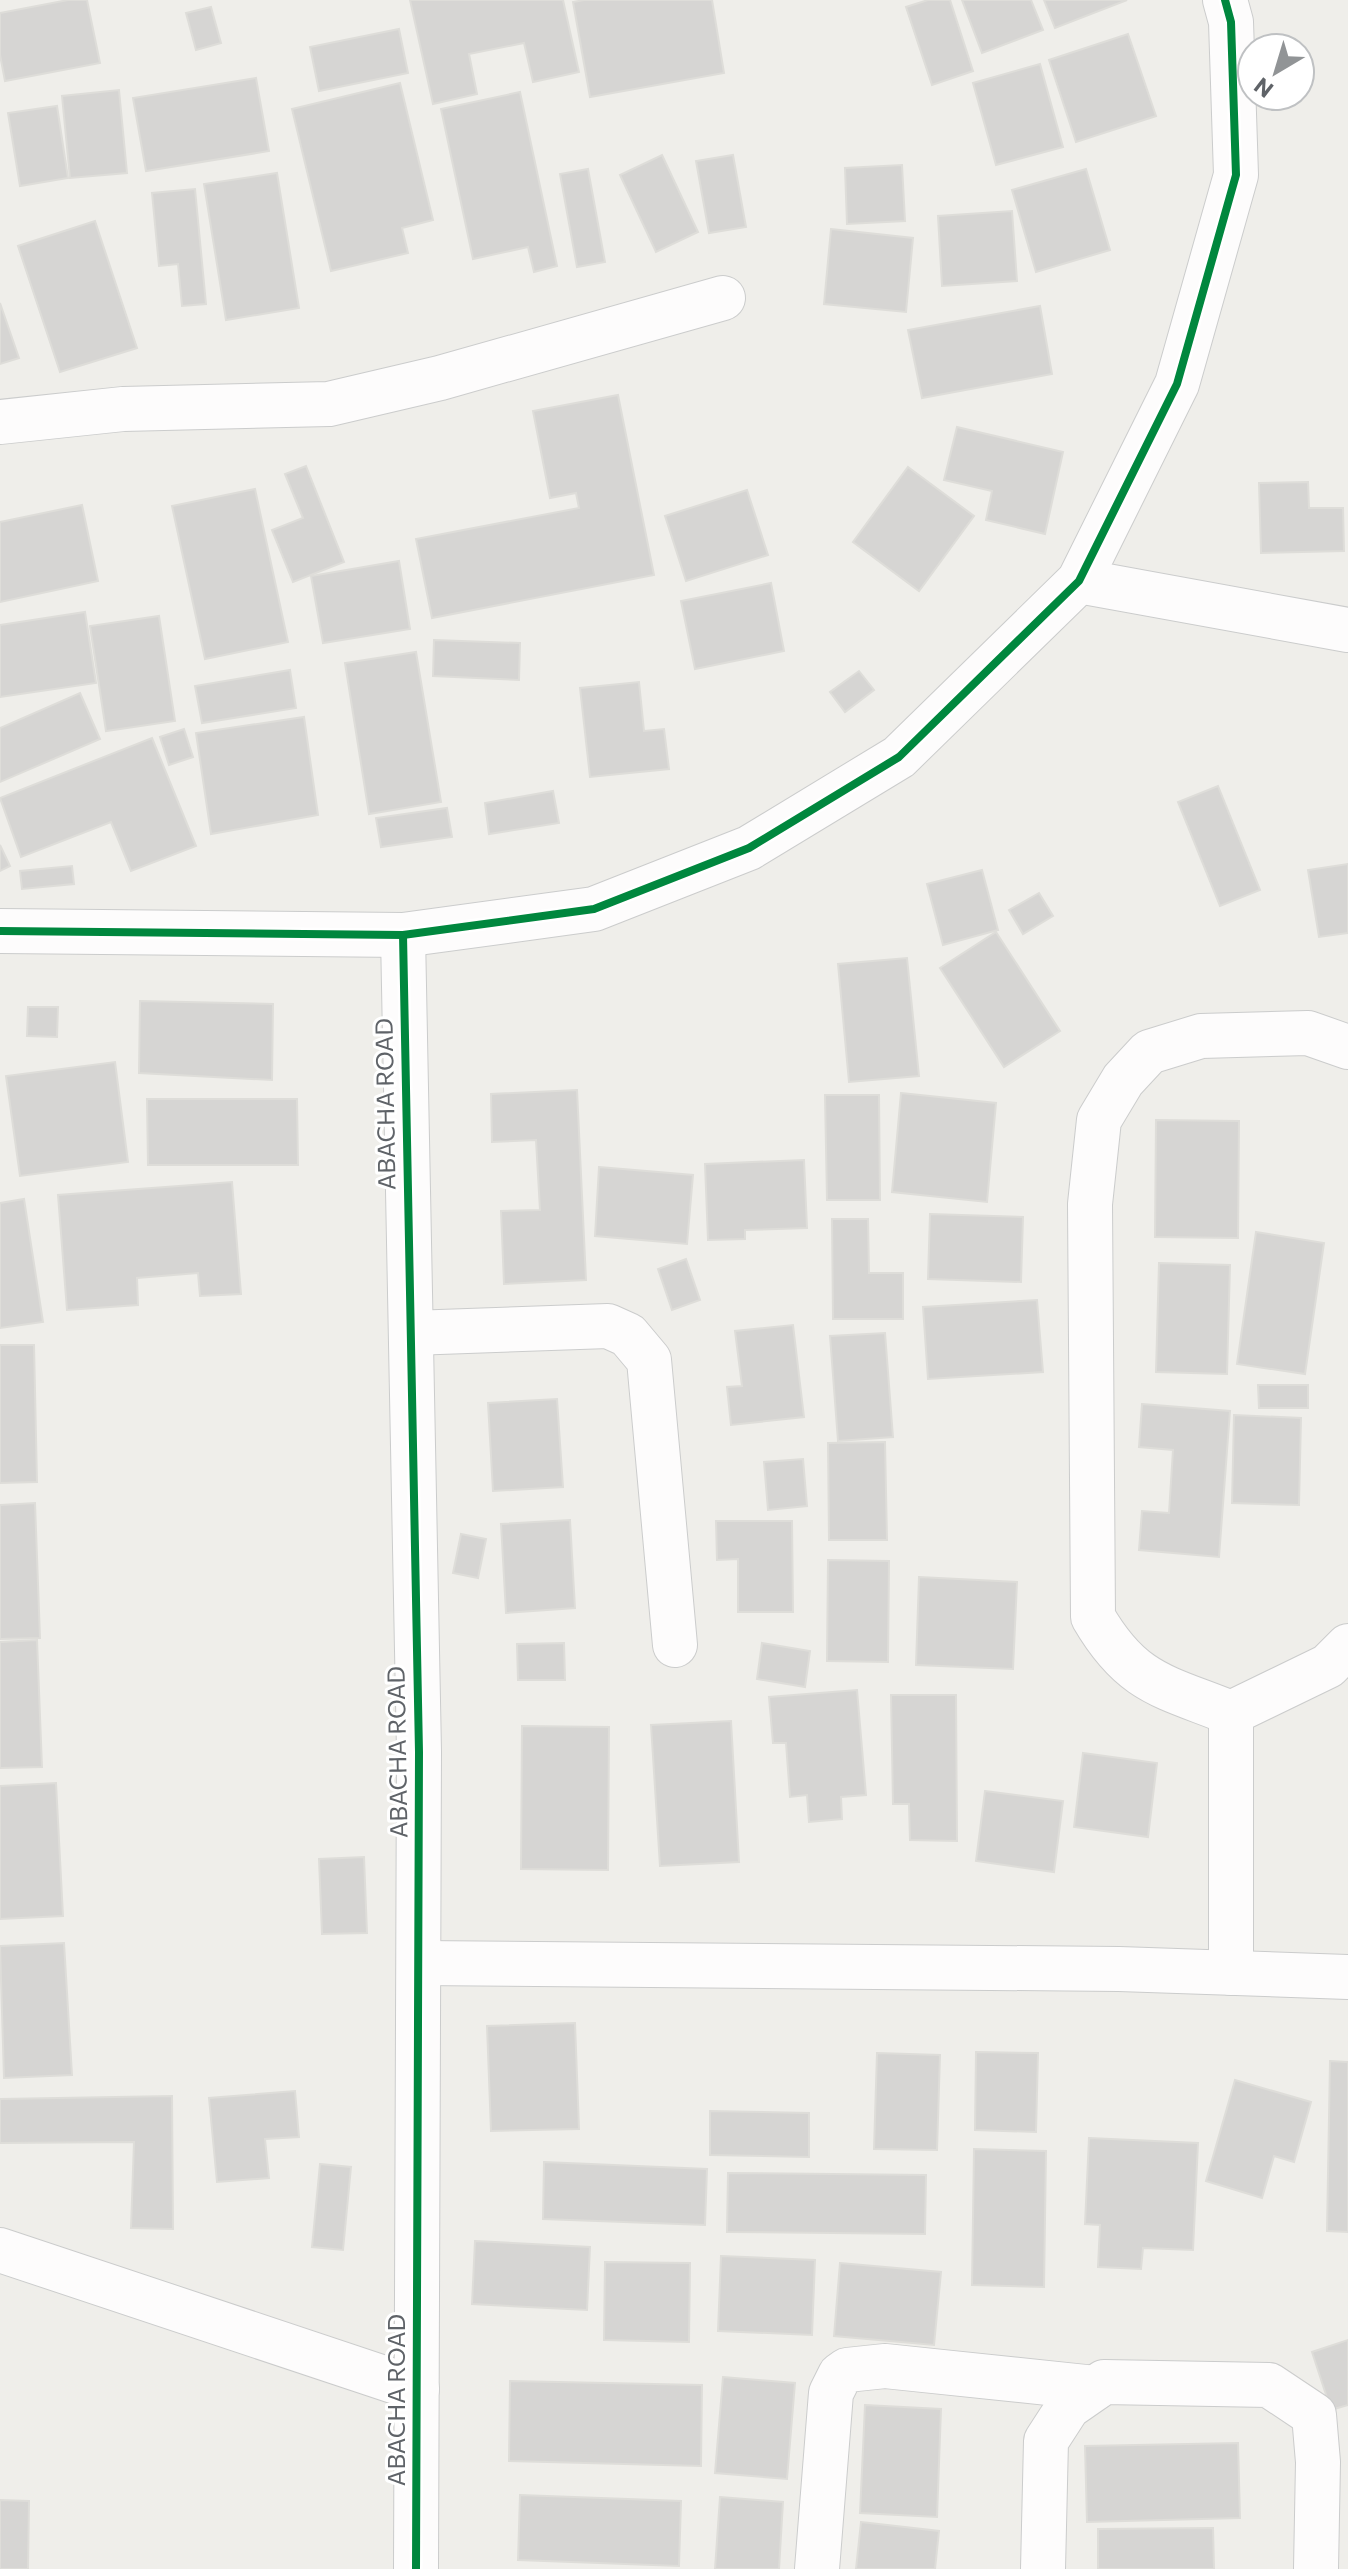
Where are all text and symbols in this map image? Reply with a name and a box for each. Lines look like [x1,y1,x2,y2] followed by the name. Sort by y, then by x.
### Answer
[1236,32,1316,112] north arrow
[1249,72,1278,104] text: N
[368,1018,401,1190] street label: ABACHA ROAD
[380,1666,413,1838] street label: ABACHA ROAD
[381,2314,410,2486] street label: ABACHA ROAD

